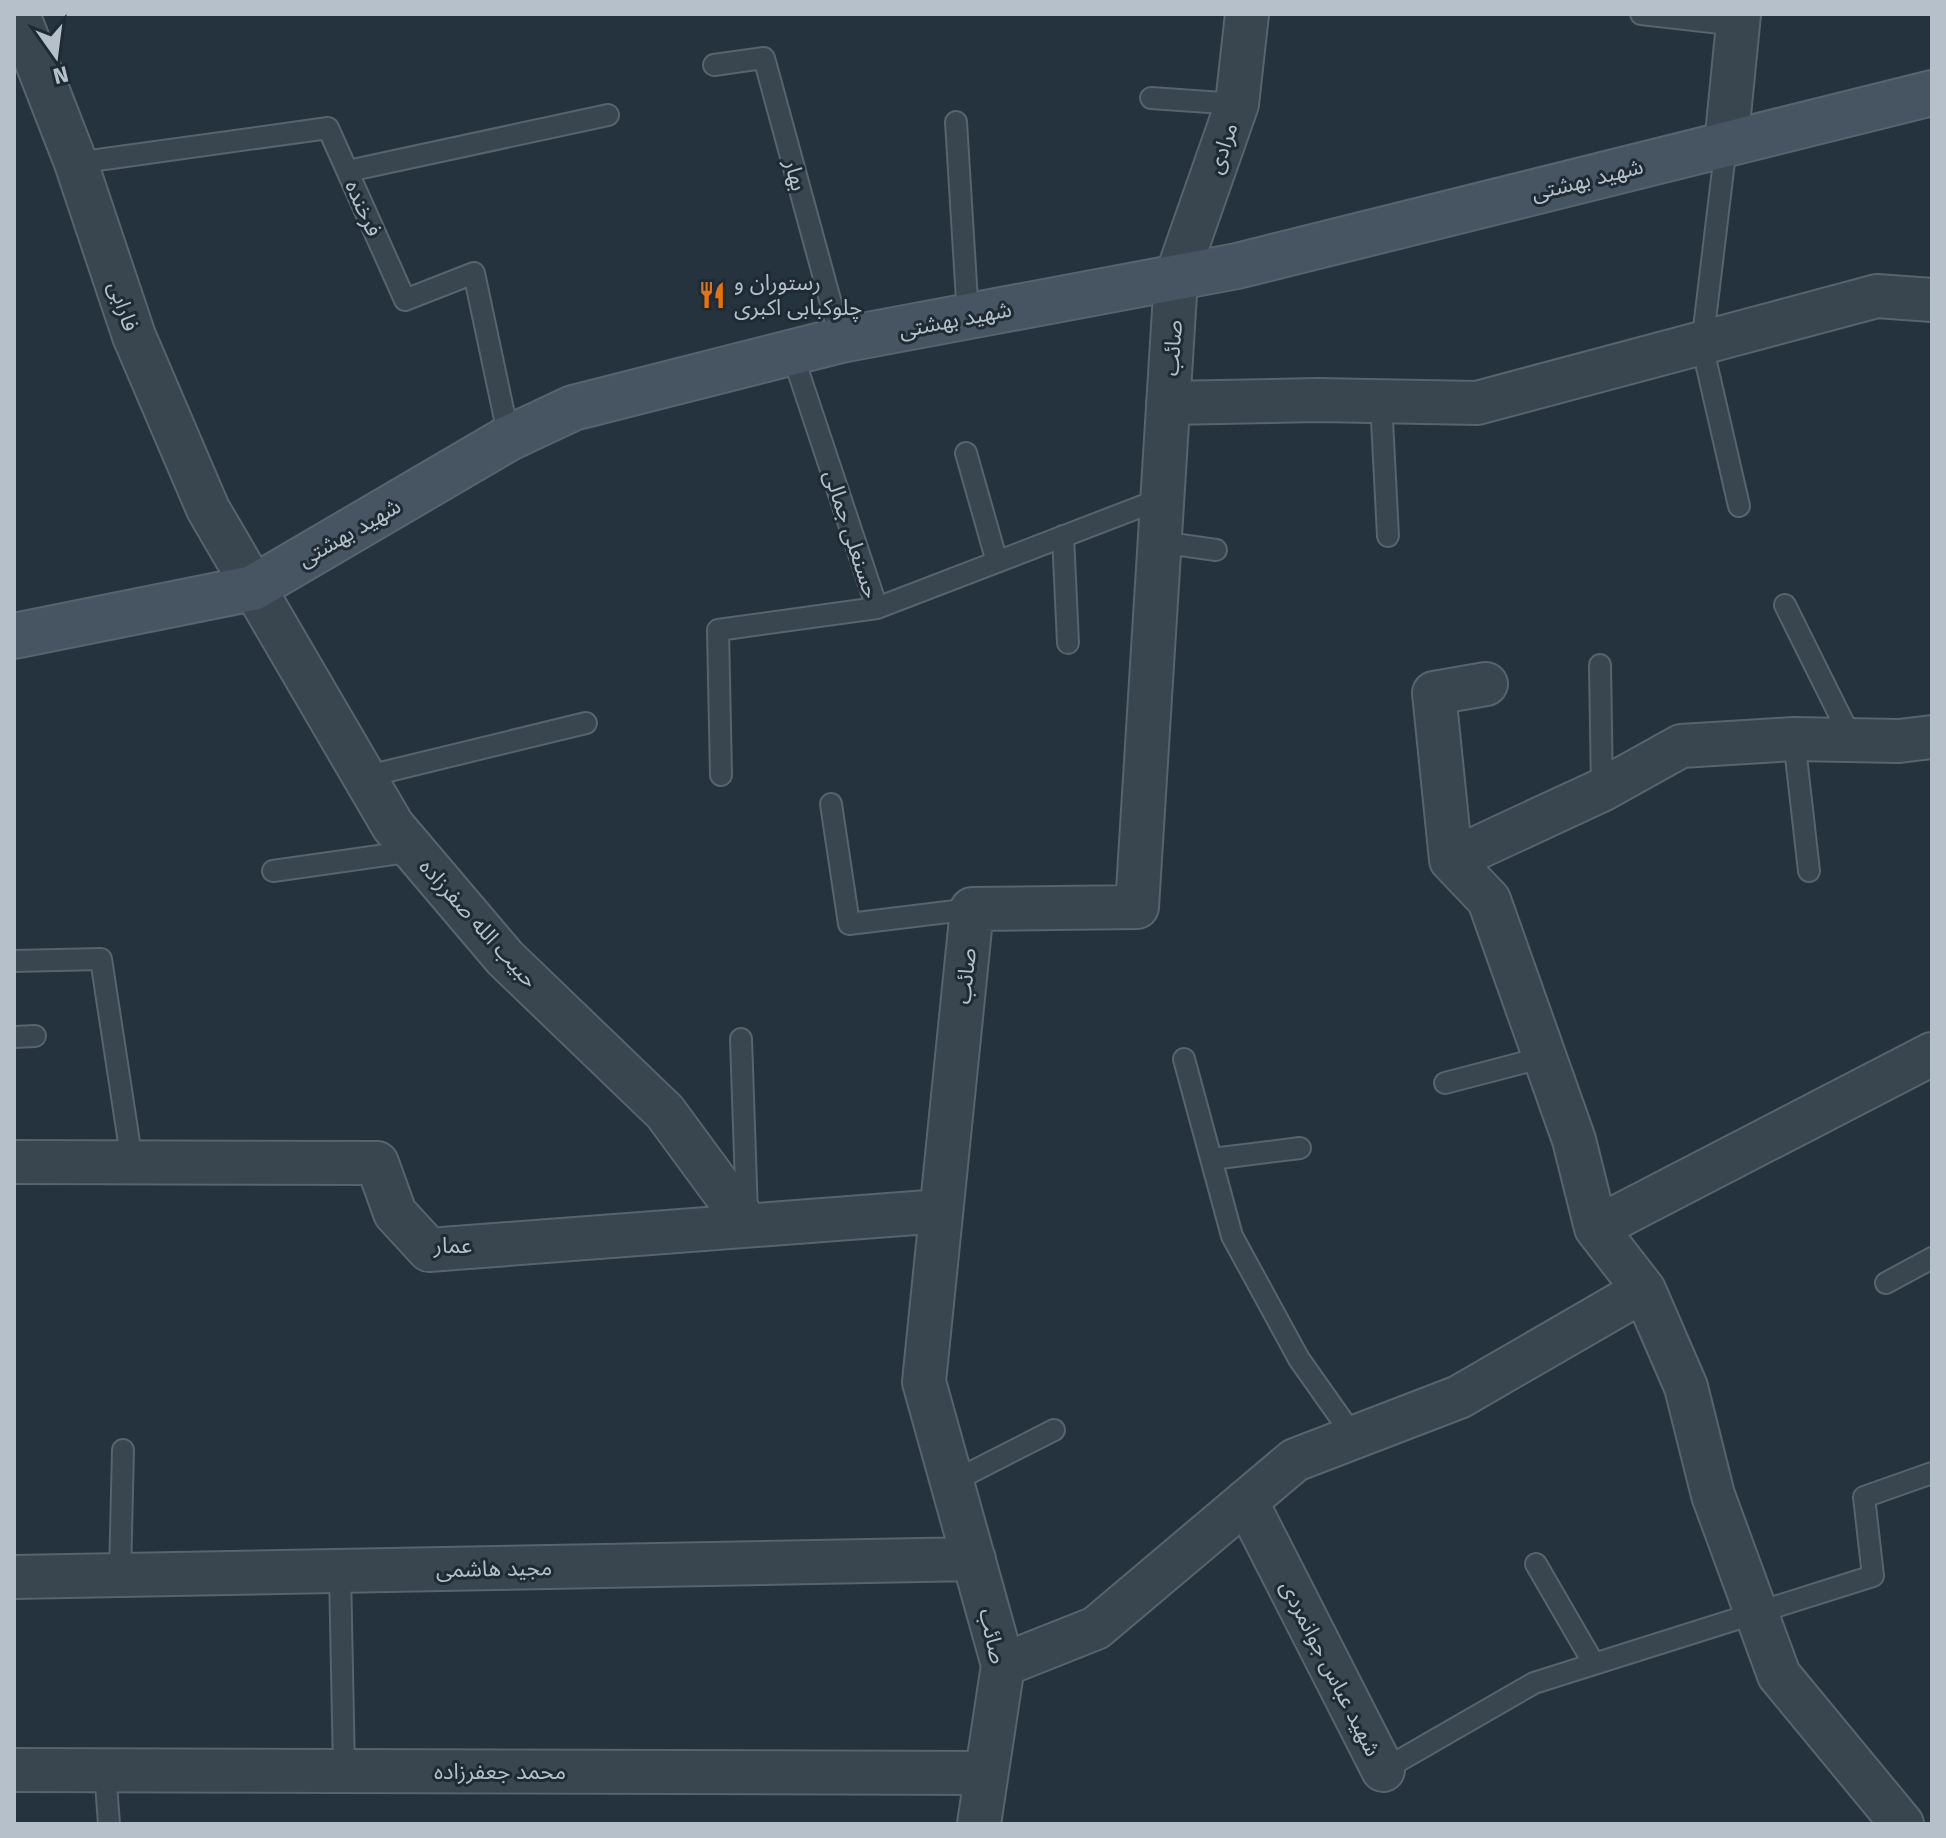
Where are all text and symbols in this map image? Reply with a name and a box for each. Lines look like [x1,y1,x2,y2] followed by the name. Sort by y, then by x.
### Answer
[16,16,96,96] north arrow
[50,60,71,90] text: N
[1201,119,1244,177] street label: مرادی
[1528,153,1646,206] street label: شهید بهشتی
[778,155,813,194] street label: بهار
[339,176,388,241] street label: فرخنده
[734,269,862,322] place label: رستوران و چلوکبابی اکبری
[102,278,145,335] street label: فارابی
[697,280,727,310] restaurant icon: رستوران و چلوکبابی اکبری
[896,295,1014,344] street label: شهید بهشتی
[1157,319,1188,377] street label: صائب
[818,467,885,602] street label: حسنعلی جمالی
[293,492,405,573] street label: شهید بهشتی
[414,853,544,993] street label: حبیب الله صفرزاده
[949,947,982,1005] street label: صائب
[433,1232,472,1259] street label: عمار
[436,1554,552,1583] street label: مجید هاشمی
[1274,1576,1387,1761] street label: شهید عباس جوانمردی
[973,1606,1012,1667] street label: صائب
[434,1758,566,1785] street label: محمد جعفرزاده

